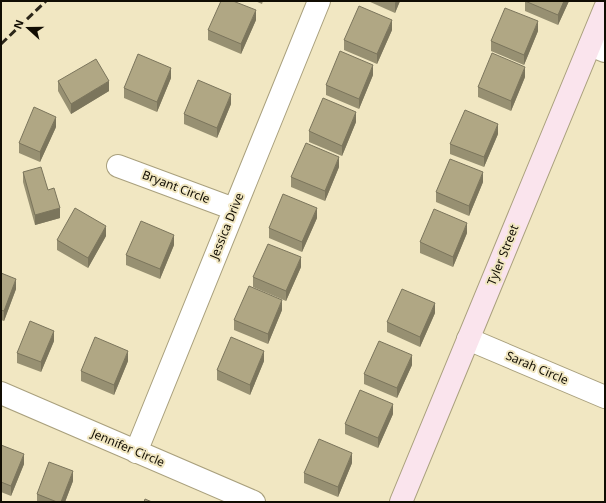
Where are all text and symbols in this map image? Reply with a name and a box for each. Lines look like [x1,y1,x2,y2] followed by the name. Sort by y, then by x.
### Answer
[8,8,48,48] north arrow
[10,17,27,31] text: N
[140,166,213,207] street label: Bryant Circle
[205,190,248,262] street label: Jessica Drive
[483,221,523,288] street label: Tyler Street
[503,347,571,388] street label: Sarah Circle
[88,424,168,471] street label: Jennifer Circle

